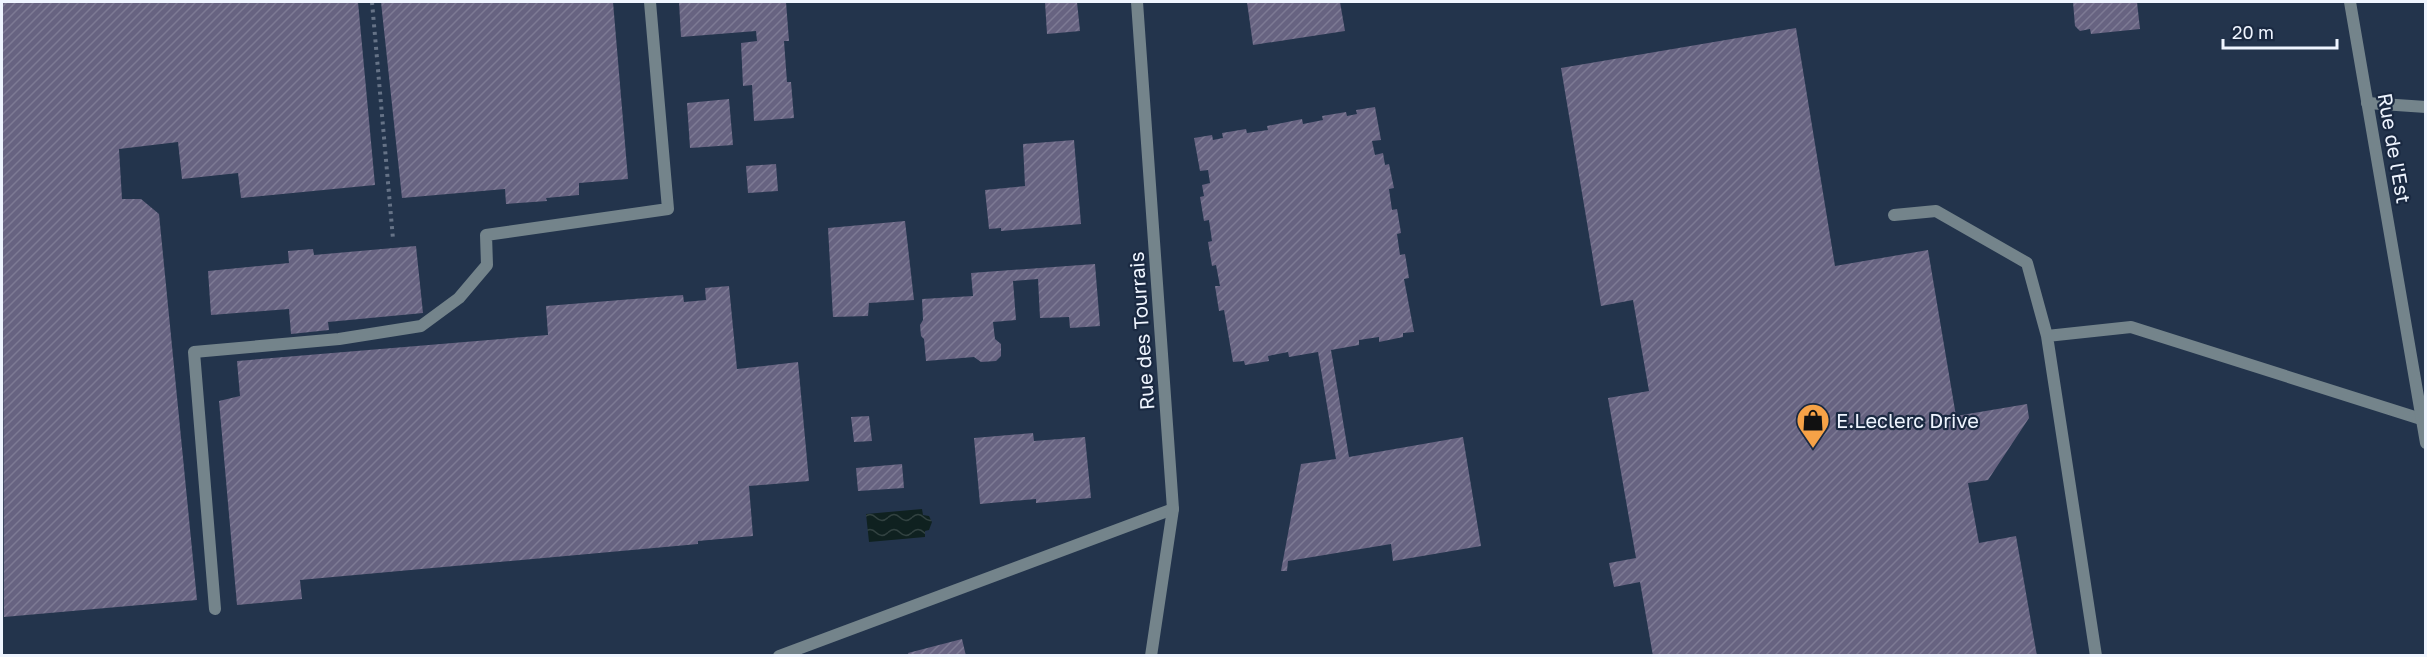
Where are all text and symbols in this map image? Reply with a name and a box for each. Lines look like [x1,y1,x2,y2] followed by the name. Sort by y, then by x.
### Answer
[2223,12,2337,50] scale bar
[2232,21,2274,43] text: 20 m
[2373,91,2417,205] street label: Rue de l'Est
[1123,251,1159,411] street label: Rue des Tourrais
[1795,402,1831,449] shop icon: E.Leclerc Drive
[1836,408,1979,432] place label: E.Leclerc Drive

